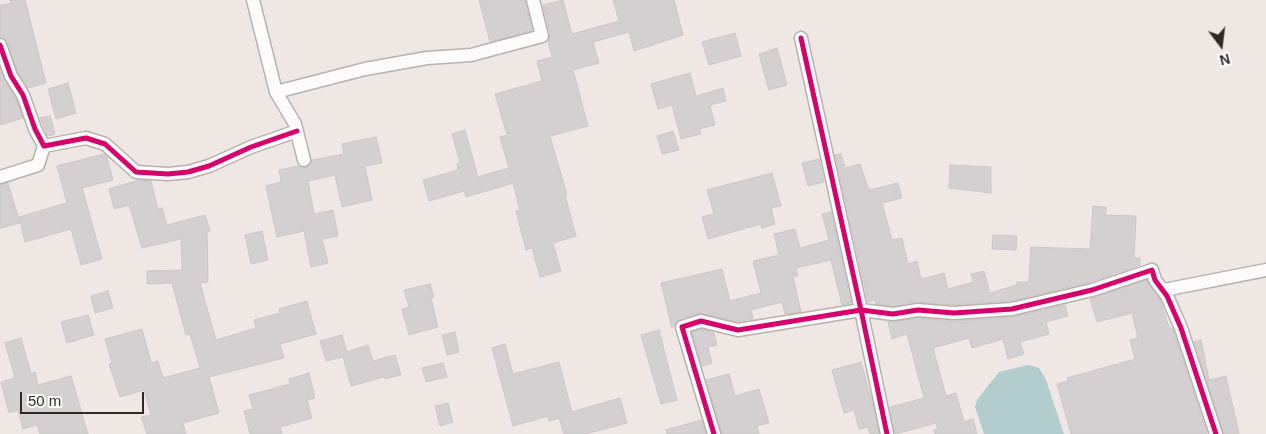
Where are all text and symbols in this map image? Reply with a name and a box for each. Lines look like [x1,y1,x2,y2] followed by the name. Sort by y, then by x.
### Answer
[1196,20,1246,70] north arrow
[1218,50,1232,69] text: N
[22,382,146,414] scale bar
[28,392,61,409] text: 50 m

